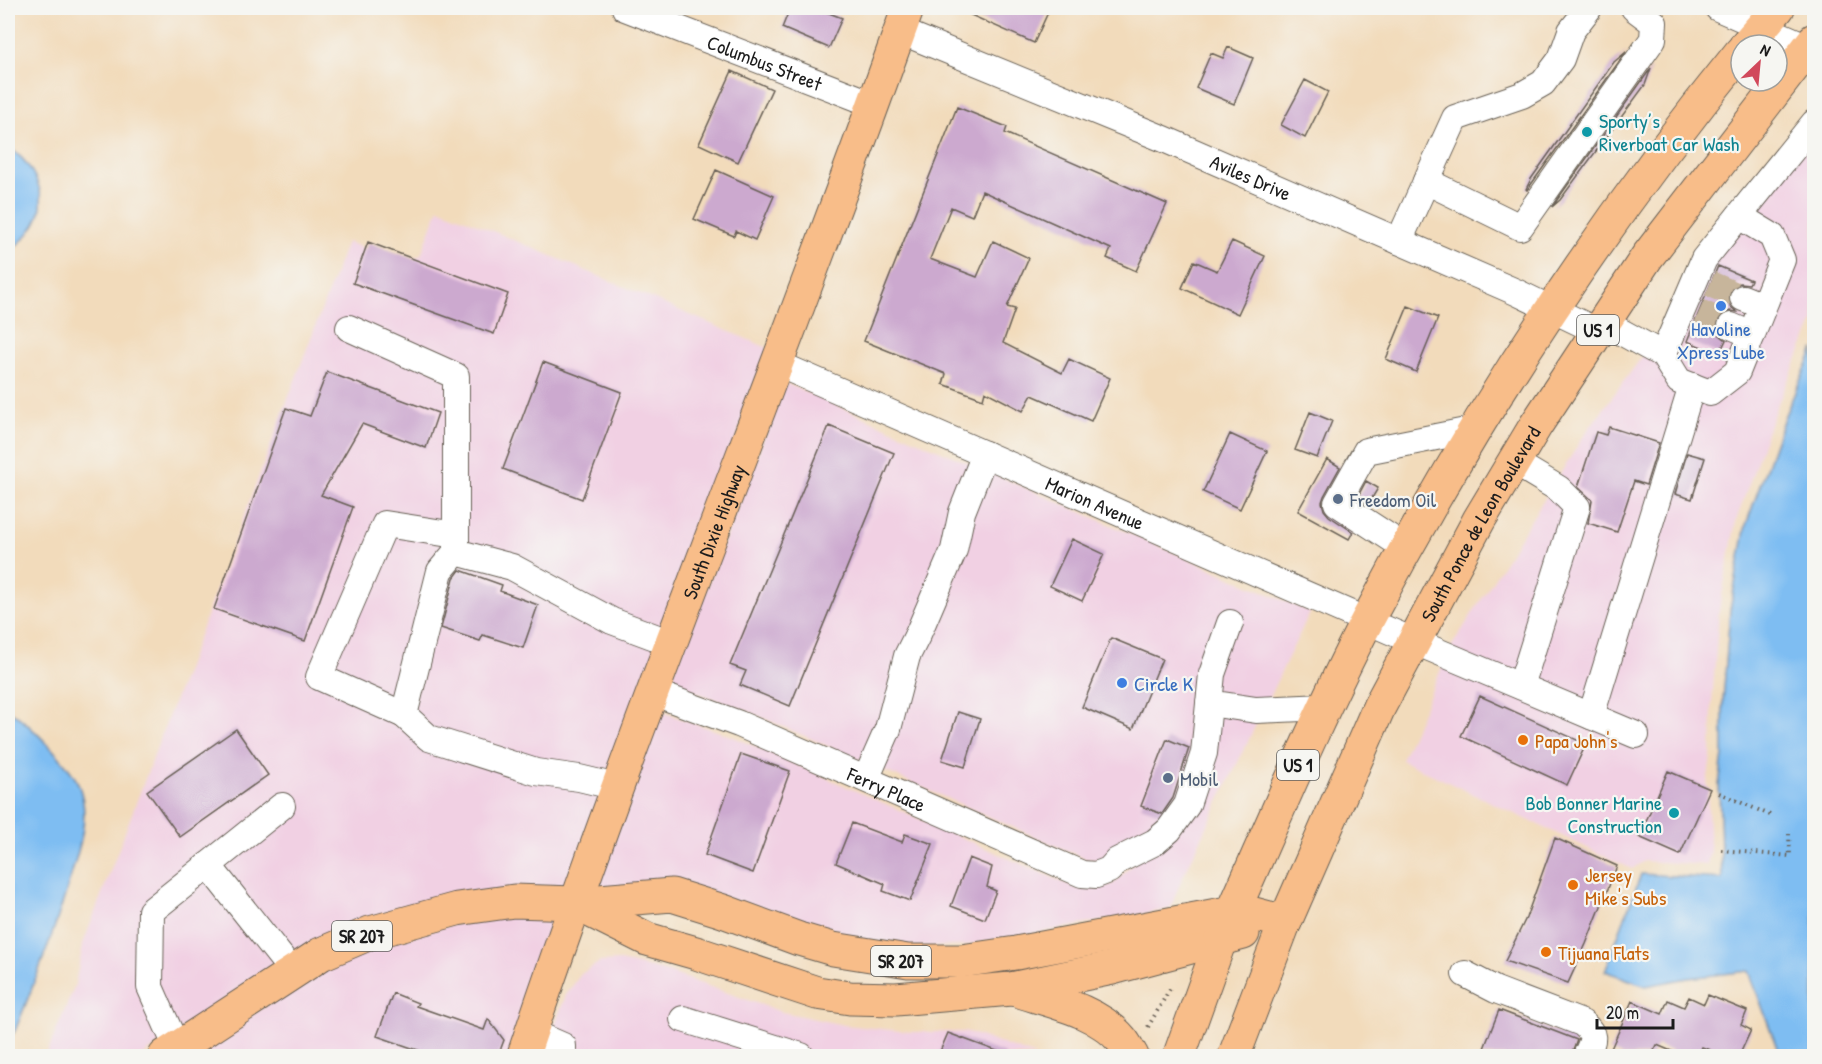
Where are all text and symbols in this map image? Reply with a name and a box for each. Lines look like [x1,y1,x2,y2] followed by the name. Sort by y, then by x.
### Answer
[704,28,827,97] street label: Columbus Street
[1729,33,1789,93] north arrow
[1757,38,1775,61] text: N
[1599,107,1739,157] place label: Sporty’s Riverboat Car Wash
[1580,125,1594,139] marker: Sporty’s Riverboat Car Wash
[1206,147,1296,206] street label: Aviles Drive
[1714,299,1728,313] marker: Havoline Xpress Lube
[1577,315,1619,345] road number: US 1
[1677,315,1765,365] place label: Havoline Xpress Lube
[1414,421,1546,626] street label: South Ponce de Leon Boulevard
[675,460,751,603] street label: South Dixie Highway
[1042,469,1148,536] street label: Marion Avenue
[1349,486,1437,513] place label: Freedom Oil
[1331,492,1345,506] marker: Freedom Oil
[1134,670,1194,697] place label: Circle K
[1115,676,1129,690] marker: Circle K
[1535,727,1618,754] place label: Papa John's
[1516,733,1530,747] marker: Papa John's
[1277,750,1319,780] road number: US 1
[843,759,930,818] street label: Ferry Place
[1180,765,1219,792] place label: Mobil
[1161,771,1175,785] marker: Mobil
[1526,789,1662,839] place label: Bob Bonner Marine Construction
[1667,806,1681,820] marker: Bob Bonner Marine Construction
[1585,861,1667,911] place label: Jersey Mike's Subs
[1566,878,1580,892] marker: Jersey Mike's Subs
[332,921,392,951] road number: SR 207
[1558,939,1649,966] place label: Tijuana Flats
[1539,945,1553,959] marker: Tijuana Flats
[871,946,931,976] road number: SR 207
[1597,992,1674,1030] scale bar
[1606,1000,1639,1025] text: 20 m

